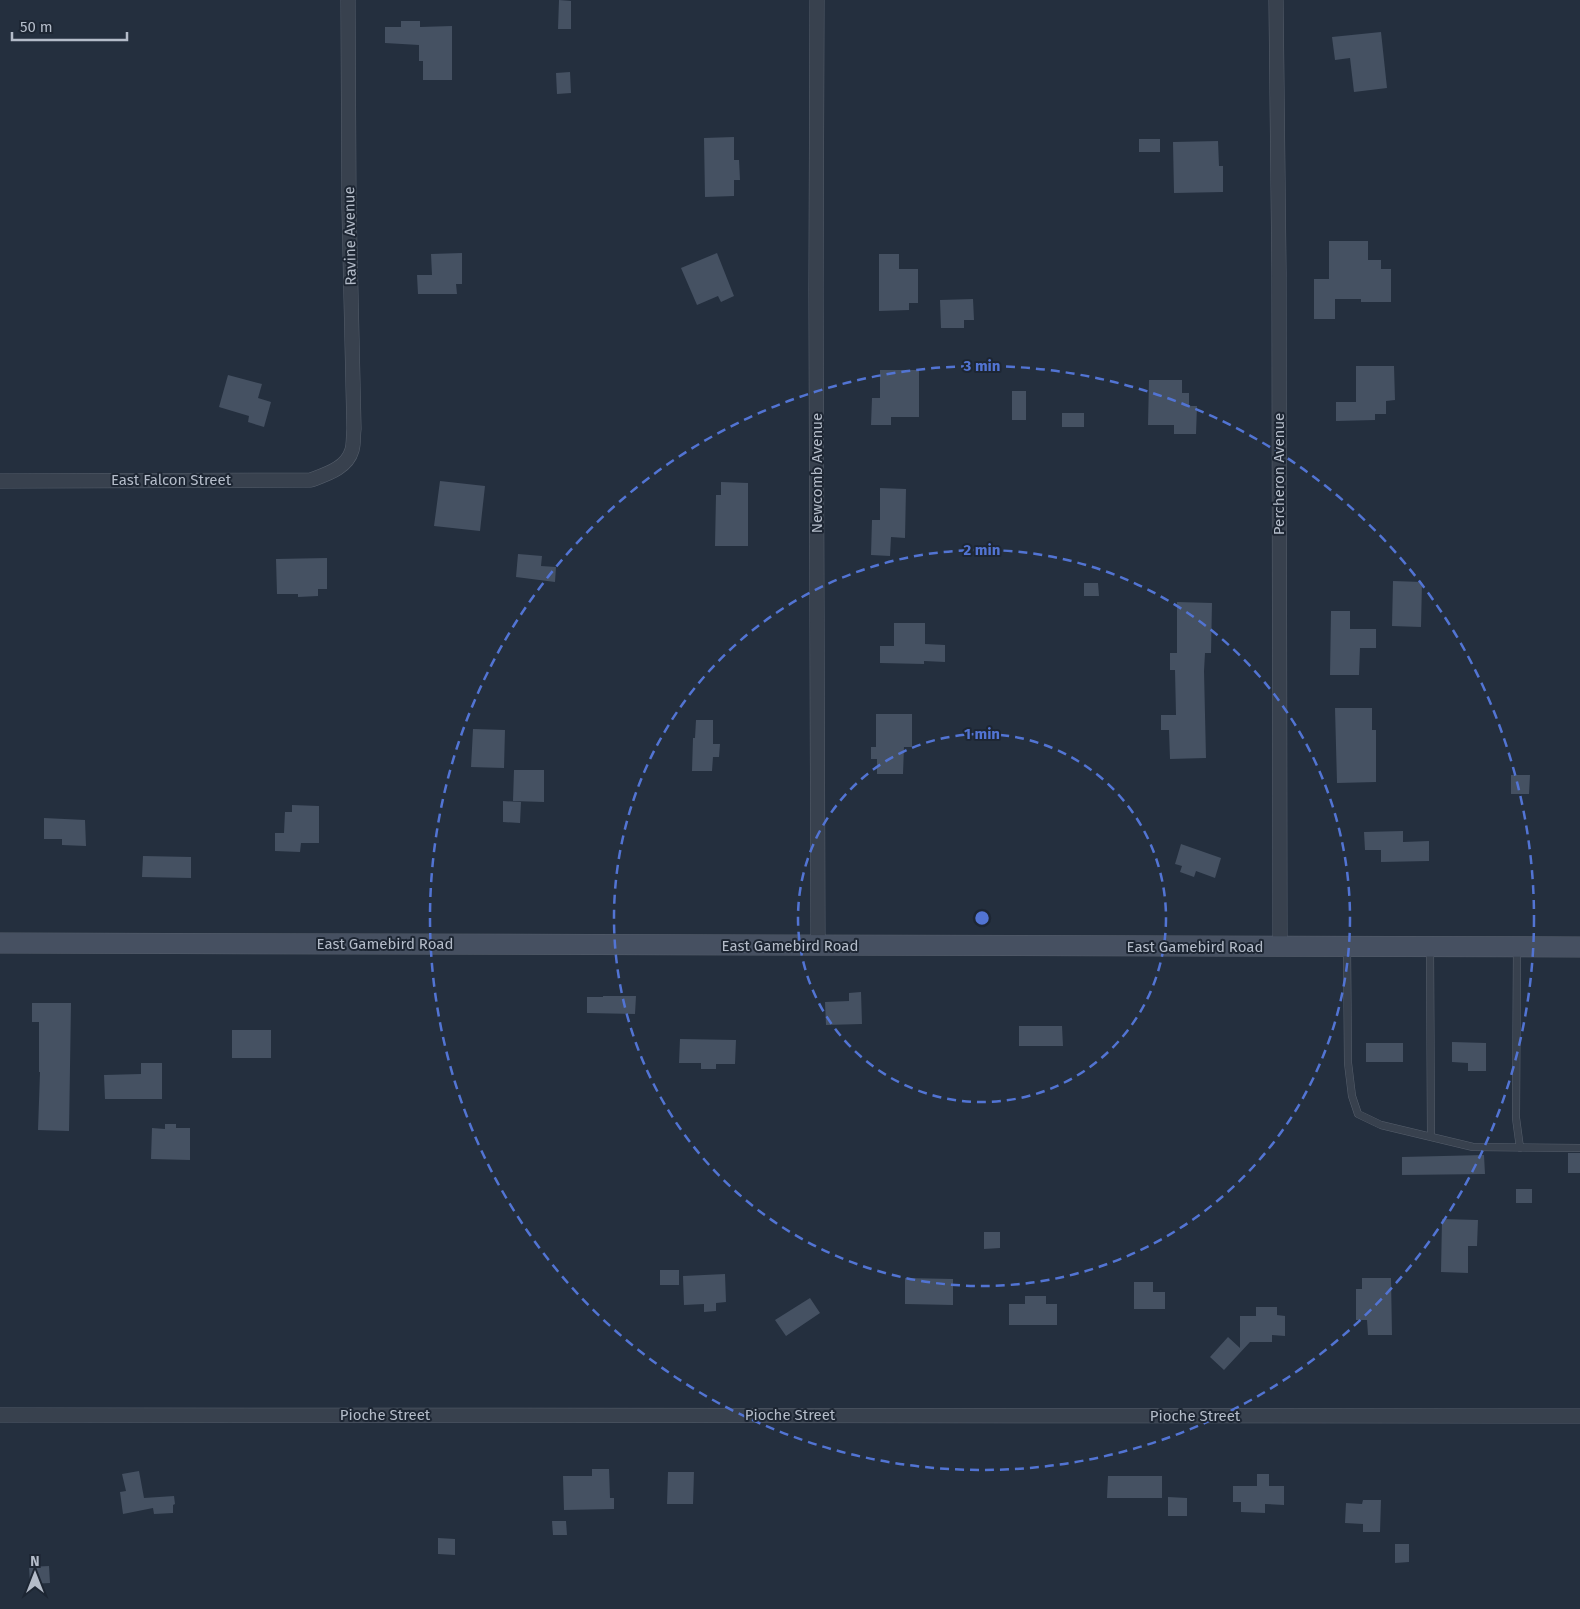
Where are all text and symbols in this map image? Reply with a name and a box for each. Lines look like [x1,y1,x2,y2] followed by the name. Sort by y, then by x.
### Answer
[12,10,128,42] scale bar
[20,18,53,36] text: 50 m
[340,186,360,286] street label: Ravine Avenue
[963,357,1000,375] text: 3 min
[808,413,826,533] street label: Newcomb Avenue
[1270,413,1288,535] street label: Percheron Avenue
[111,471,232,489] street label: East Falcon Street
[964,541,1000,559] text: 2 min
[964,725,1000,743] text: 1 min
[973,909,991,927] centre of rings
[317,935,453,953] street label: East Gamebird Road
[722,937,858,955] street label: East Gamebird Road
[1127,938,1263,956] street label: East Gamebird Road
[340,1406,431,1424] street label: Pioche Street
[745,1406,836,1424] street label: Pioche Street
[1150,1407,1241,1425] street label: Pioche Street
[10,1549,60,1599] north arrow
[30,1553,40,1570] text: N

